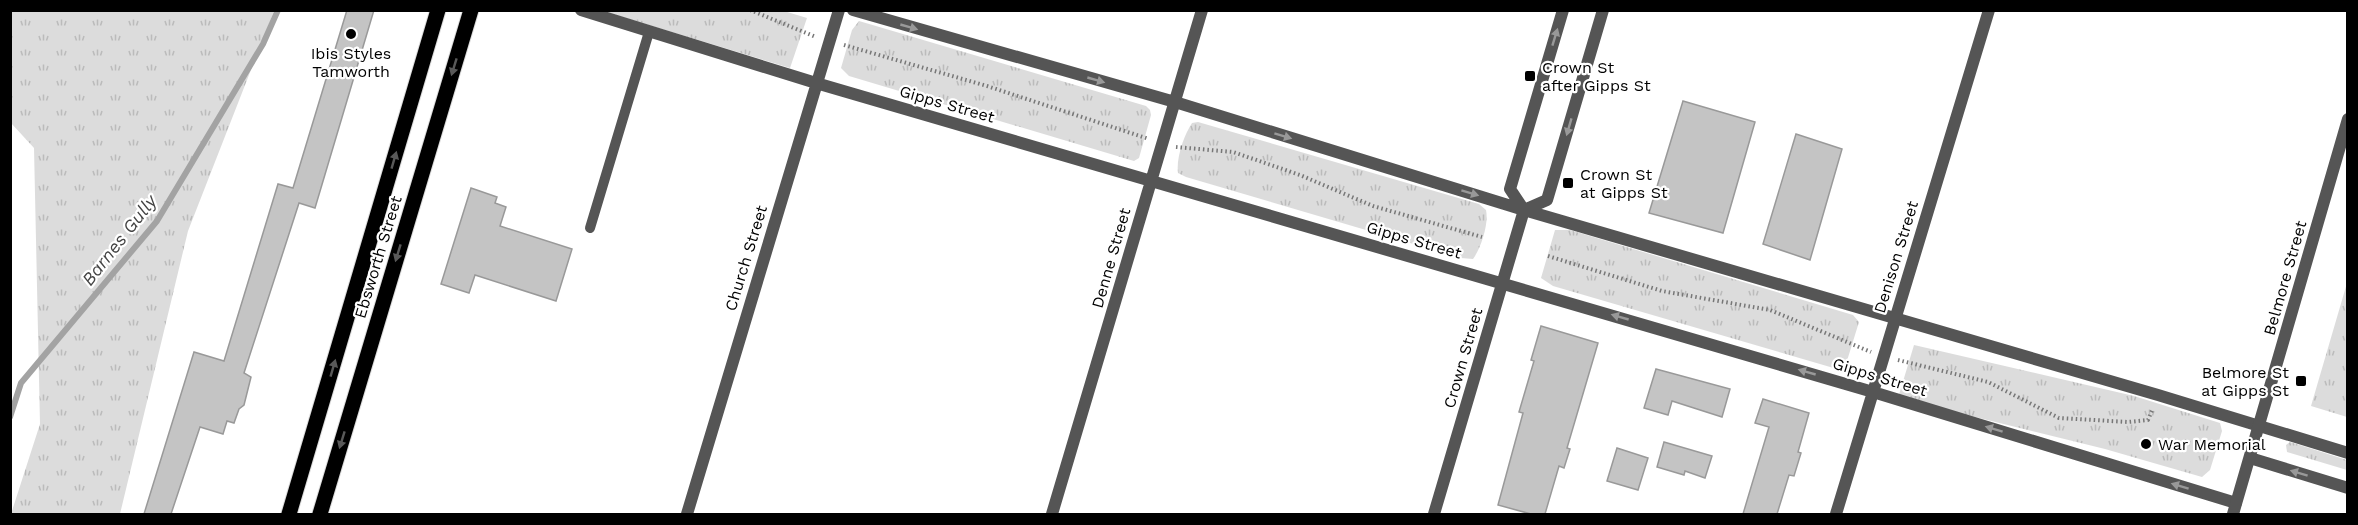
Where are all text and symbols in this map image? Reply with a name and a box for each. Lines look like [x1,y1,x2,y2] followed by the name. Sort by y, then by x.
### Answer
[900,22,918,32] one-way arrow
[344,27,358,41] marker: Ibis Styles Tamworth
[1551,28,1561,46] one-way arrow
[311,44,391,81] place label: Ibis Styles Tamworth
[449,58,458,76] one-way arrow
[1542,58,1651,95] place label: Crown St after Gipps St
[1523,69,1537,83] marker: Crown St after Gipps St
[1088,76,1106,85] one-way arrow
[897,81,997,127] street label: Gipps Street
[1564,118,1573,136] one-way arrow
[1274,132,1292,141] one-way arrow
[390,151,399,169] one-way arrow
[1580,165,1668,202] place label: Crown St at Gipps St
[1561,176,1575,190] marker: Crown St at Gipps St
[77,189,162,289] water label: Barnes Gully
[1461,189,1479,198] one-way arrow
[350,193,406,321] street label: Ebsworth Street
[1870,198,1922,315] street label: Denison Street
[721,203,771,313] street label: Church Street
[1088,205,1134,310] street label: Denne Street
[1364,217,1464,263] street label: Gipps Street
[2260,218,2311,338] street label: Belmore Street
[393,244,402,262] one-way arrow
[1440,305,1486,410] street label: Crown Street
[1611,312,1629,322] one-way arrow
[1830,354,1930,400] street label: Gipps Street
[329,358,338,376] one-way arrow
[2201,363,2289,400] place label: Belmore St at Gipps St
[1798,367,1816,376] one-way arrow
[2294,374,2308,388] marker: Belmore St at Gipps St
[1985,424,2003,433] one-way arrow
[337,431,346,449] one-way arrow
[2158,435,2266,454] place label: War Memorial
[2139,437,2153,451] marker: War Memorial
[2290,468,2308,477] one-way arrow
[2171,481,2189,490] one-way arrow

